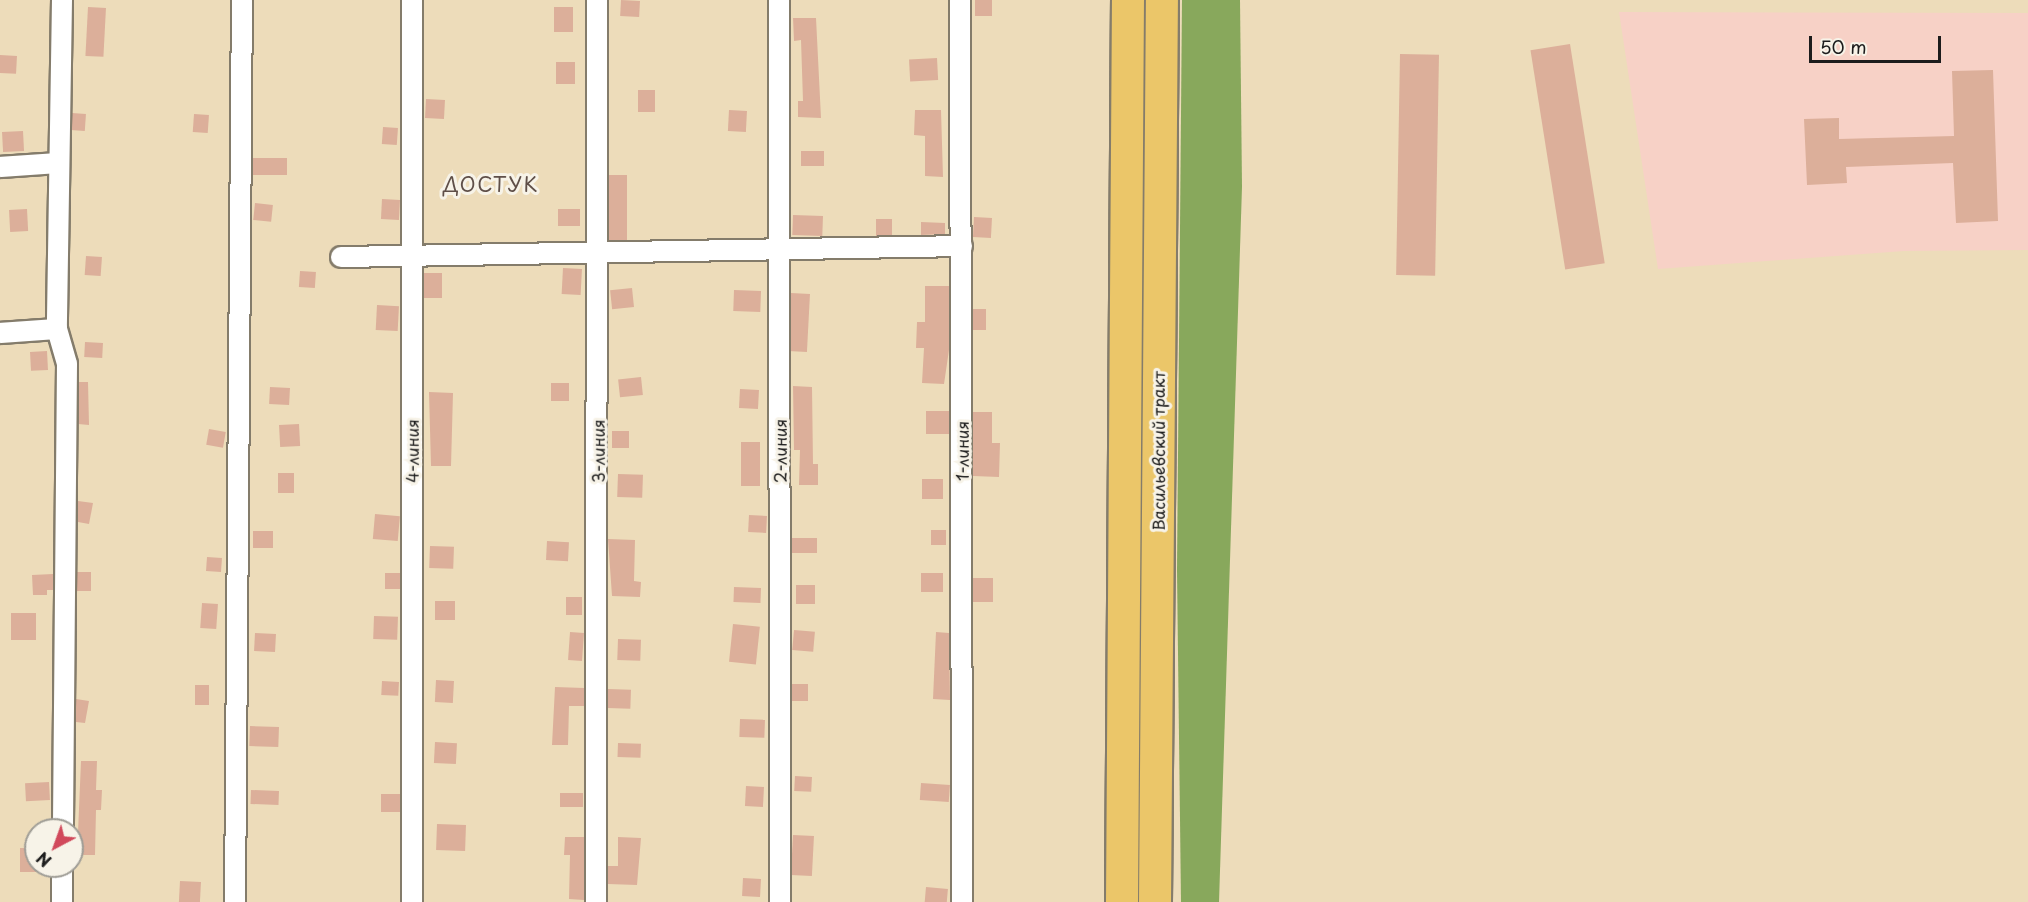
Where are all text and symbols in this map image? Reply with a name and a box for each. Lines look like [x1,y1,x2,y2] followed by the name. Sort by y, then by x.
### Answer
[1812,24,1944,62] scale bar
[1820,33,1867,60] text: 50 m
[444,172,538,196] district label: ДОСТУК
[1148,371,1168,531] street label: Васильевский тракт
[402,419,422,483] street label: 4-линия
[588,419,608,483] street label: 3-линия
[770,419,790,483] street label: 2-линия
[952,421,972,481] street label: 1-линия
[24,818,84,878] north arrow
[31,847,56,873] text: N

